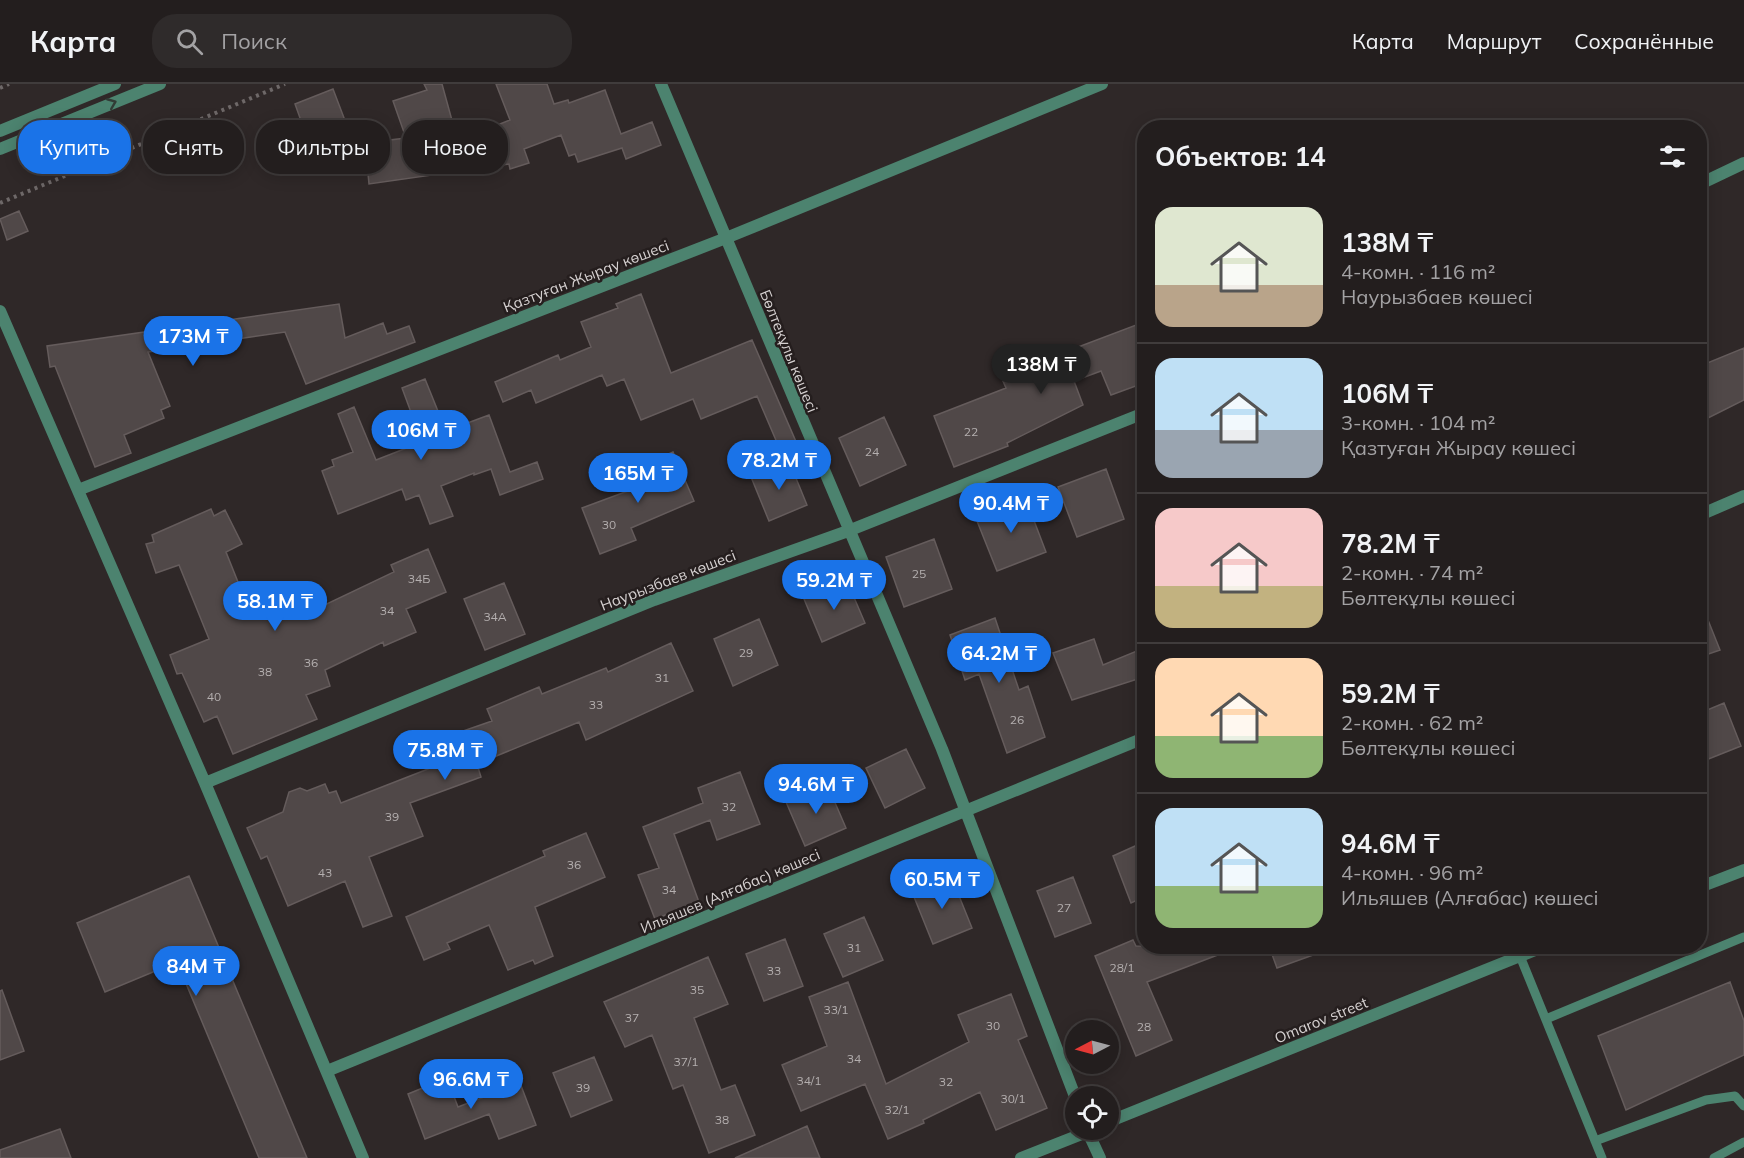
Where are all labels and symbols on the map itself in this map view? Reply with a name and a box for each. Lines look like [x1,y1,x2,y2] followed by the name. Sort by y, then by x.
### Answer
[106,98,117,110] one-way arrow
[500,236,672,316] street label: Қазтуған Жырау көшесі
[756,287,822,415] street label: Бөлтекұлы көшесі
[144,316,242,367] pin: 173M ₸
[992,344,1090,395] pin: 138M ₸
[372,410,470,461] pin: 106M ₸
[964,424,978,439] house number: 22
[724,440,834,491] pin: 78.2M ₸
[865,444,879,459] house number: 24
[589,453,687,504] pin: 165M ₸
[956,483,1066,534] pin: 90.4M ₸
[602,517,616,532] house number: 30
[597,545,739,615] street label: Наурызбаев көшесі
[779,560,889,611] pin: 59.2M ₸
[912,566,926,581] house number: 25
[408,571,430,586] house number: 34Б
[220,581,330,632] pin: 58.1M ₸
[380,603,394,618] house number: 34
[483,609,507,624] house number: 34А
[944,633,1054,684] pin: 64.2M ₸
[739,645,753,660] house number: 29
[304,655,318,670] house number: 36
[258,664,272,679] house number: 38
[655,670,669,685] house number: 31
[207,689,221,704] house number: 40
[589,697,603,712] house number: 33
[1010,712,1024,727] house number: 26
[390,730,500,781] pin: 75.8M ₸
[761,764,871,815] pin: 94.6M ₸
[722,799,736,814] house number: 32
[385,809,399,824] house number: 39
[637,845,823,937] street label: Ильяшев (Алғабас) көшесі
[567,857,581,872] house number: 36
[887,859,997,910] pin: 60.5M ₸
[318,865,332,880] house number: 43
[662,882,676,897] house number: 34
[1057,900,1071,915] house number: 27
[847,940,861,955] house number: 31
[154,946,238,997] pin: 84M ₸
[1109,960,1135,975] house number: 28/1
[767,963,781,978] house number: 33
[690,982,704,997] house number: 35
[1272,993,1370,1047] street label: Omarov street
[823,1002,849,1017] house number: 33/1
[625,1010,639,1025] house number: 37
[986,1018,1000,1033] house number: 30
[1137,1019,1151,1034] house number: 28
[1065,1020,1119,1074] north arrow
[847,1051,861,1066] house number: 34
[673,1054,699,1069] house number: 37/1
[416,1059,526,1110] pin: 96.6M ₸
[796,1073,822,1088] house number: 34/1
[939,1074,953,1089] house number: 32
[576,1080,590,1095] house number: 39
[1000,1091,1026,1106] house number: 30/1
[884,1102,910,1117] house number: 32/1
[715,1112,729,1127] house number: 38

